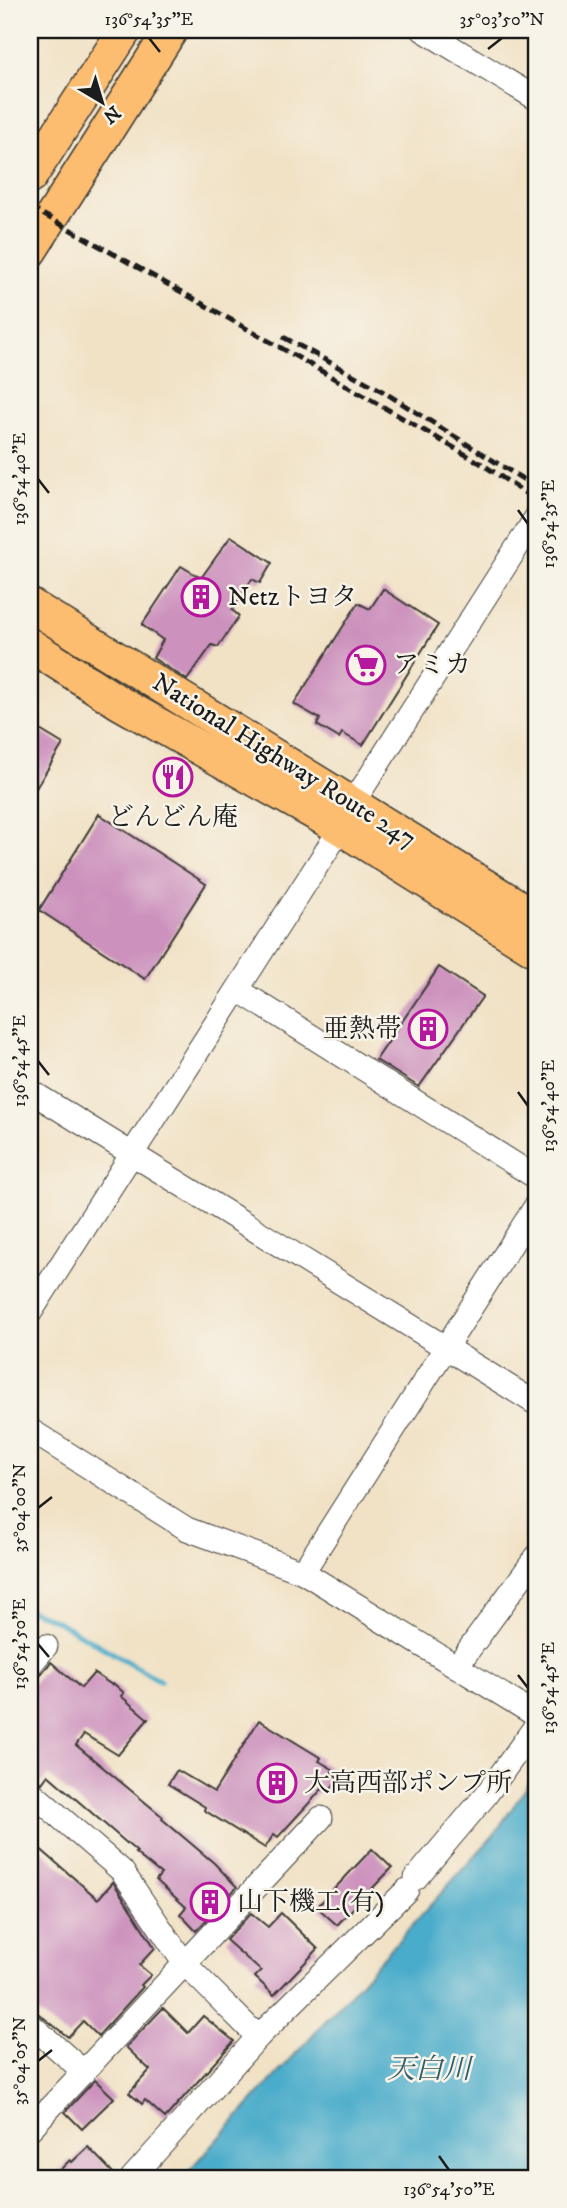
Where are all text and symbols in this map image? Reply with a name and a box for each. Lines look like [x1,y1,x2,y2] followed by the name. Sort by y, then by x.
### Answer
[105,9,194,31] text: 136°54'35"E
[460,9,545,31] text: 35°03'50"N
[66,66,136,136] north arrow
[98,100,125,128] text: N
[9,432,31,526] text: 136°54'40"E
[538,479,560,568] text: 136°54'35"E
[180,576,222,618] building icon: Netzトヨタ
[228,581,357,614] place label: Netzトヨタ
[345,644,387,686] supermarket icon: アミカ
[393,649,471,682] place label: アミカ
[146,666,422,856] street label: National Highway Route 247
[152,756,194,798] restaurant icon: どんどん庵
[108,801,238,834] place label: どんどん庵
[407,1008,449,1050] building icon: 亜熱帯
[323,1013,401,1046] place label: 亜熱帯
[9,1015,31,1107] text: 136°54'45"E
[538,1059,560,1153] text: 136°54'40"E
[9,1463,31,1553] text: 35°04'00"N
[9,1598,31,1690] text: 136°54'50"E
[538,1642,560,1734] text: 136°54'45"E
[256,1762,298,1804] building icon: 大高西部ポンプ所
[304,1767,512,1800] place label: 大高西部ポンプ所
[189,1881,231,1923] building icon: 山下機工(有)
[237,1886,384,1919] place label: 山下機工(有)
[9,2017,31,2105] text: 35°04'05"N
[387,2052,474,2087] water label: 天白川
[403,2179,495,2201] text: 136°54'50"E

